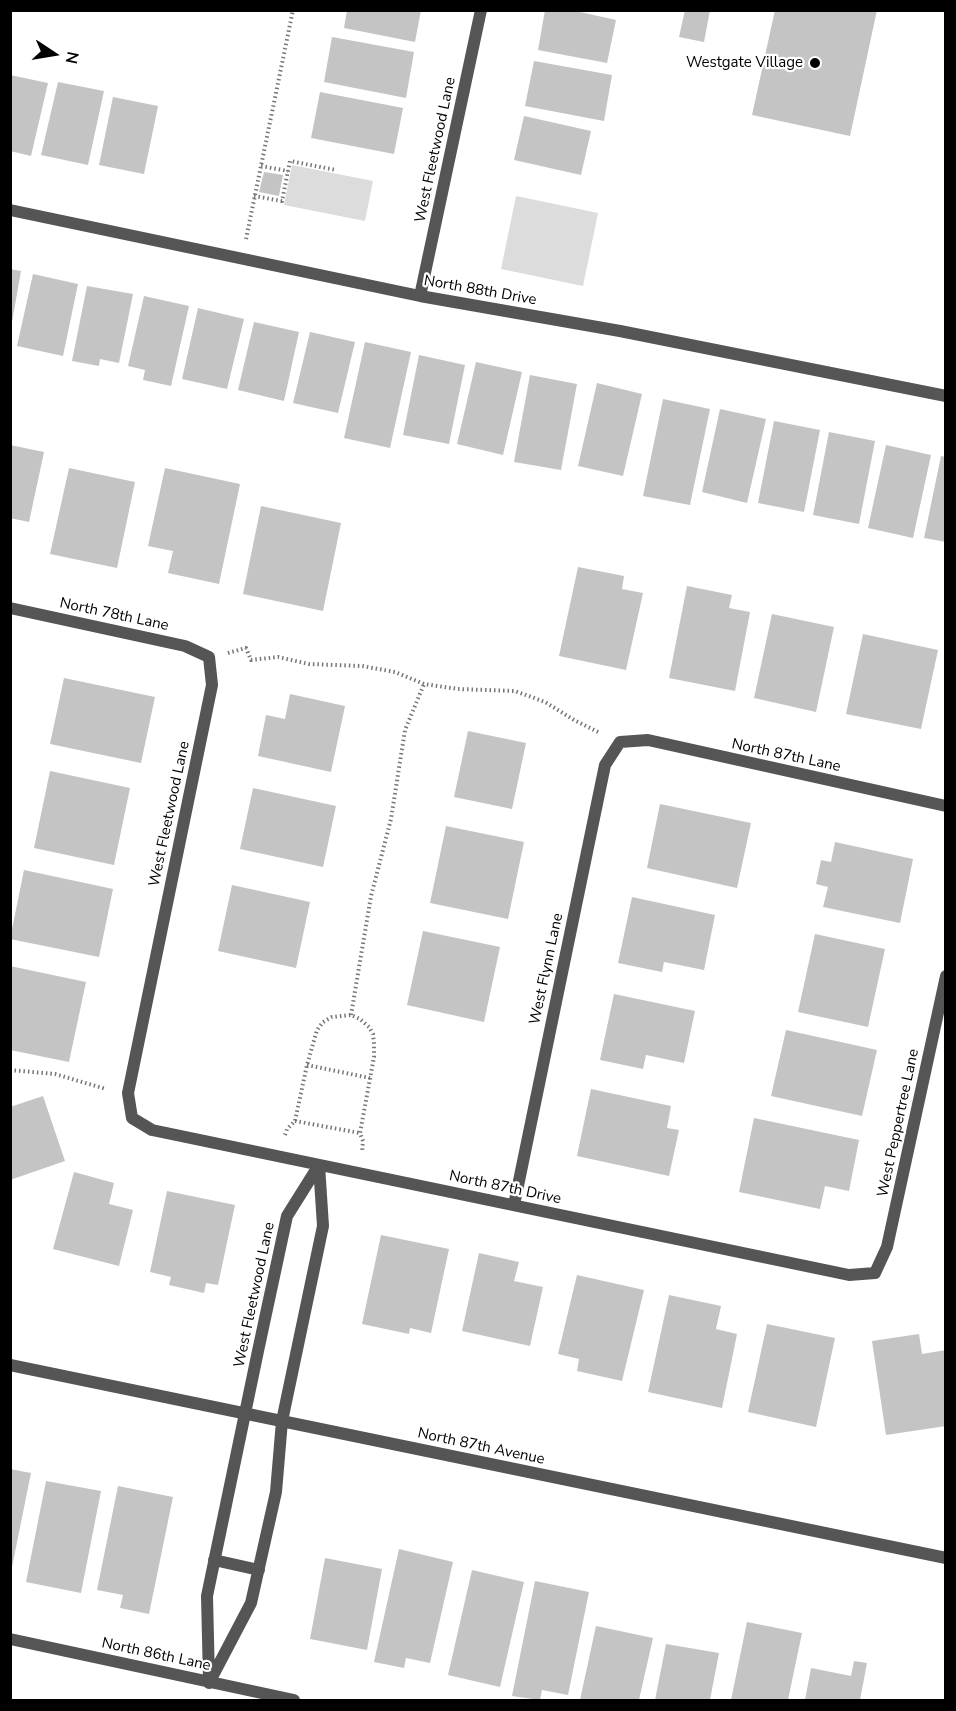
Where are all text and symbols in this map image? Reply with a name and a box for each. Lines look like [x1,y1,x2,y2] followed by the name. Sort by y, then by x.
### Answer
[24,24,84,84] north arrow
[60,50,84,66] text: N
[686,54,803,72] place label: Westgate Village
[808,56,822,70] marker: Westgate Village
[412,76,460,224] street label: West Fleetwood Lane
[422,272,538,310] street label: North 88th Drive
[58,595,170,635] street label: North 78th Lane
[730,736,842,776] street label: North 87th Lane
[146,740,194,888] street label: West Fleetwood Lane
[526,912,568,1026] street label: West Flynn Lane
[874,1047,924,1199] street label: West Peppertree Lane
[447,1167,563,1209] street label: North 87th Drive
[231,1221,279,1369] street label: West Fleetwood Lane
[416,1425,546,1469] street label: North 87th Avenue
[100,1635,212,1675] street label: North 86th Lane

